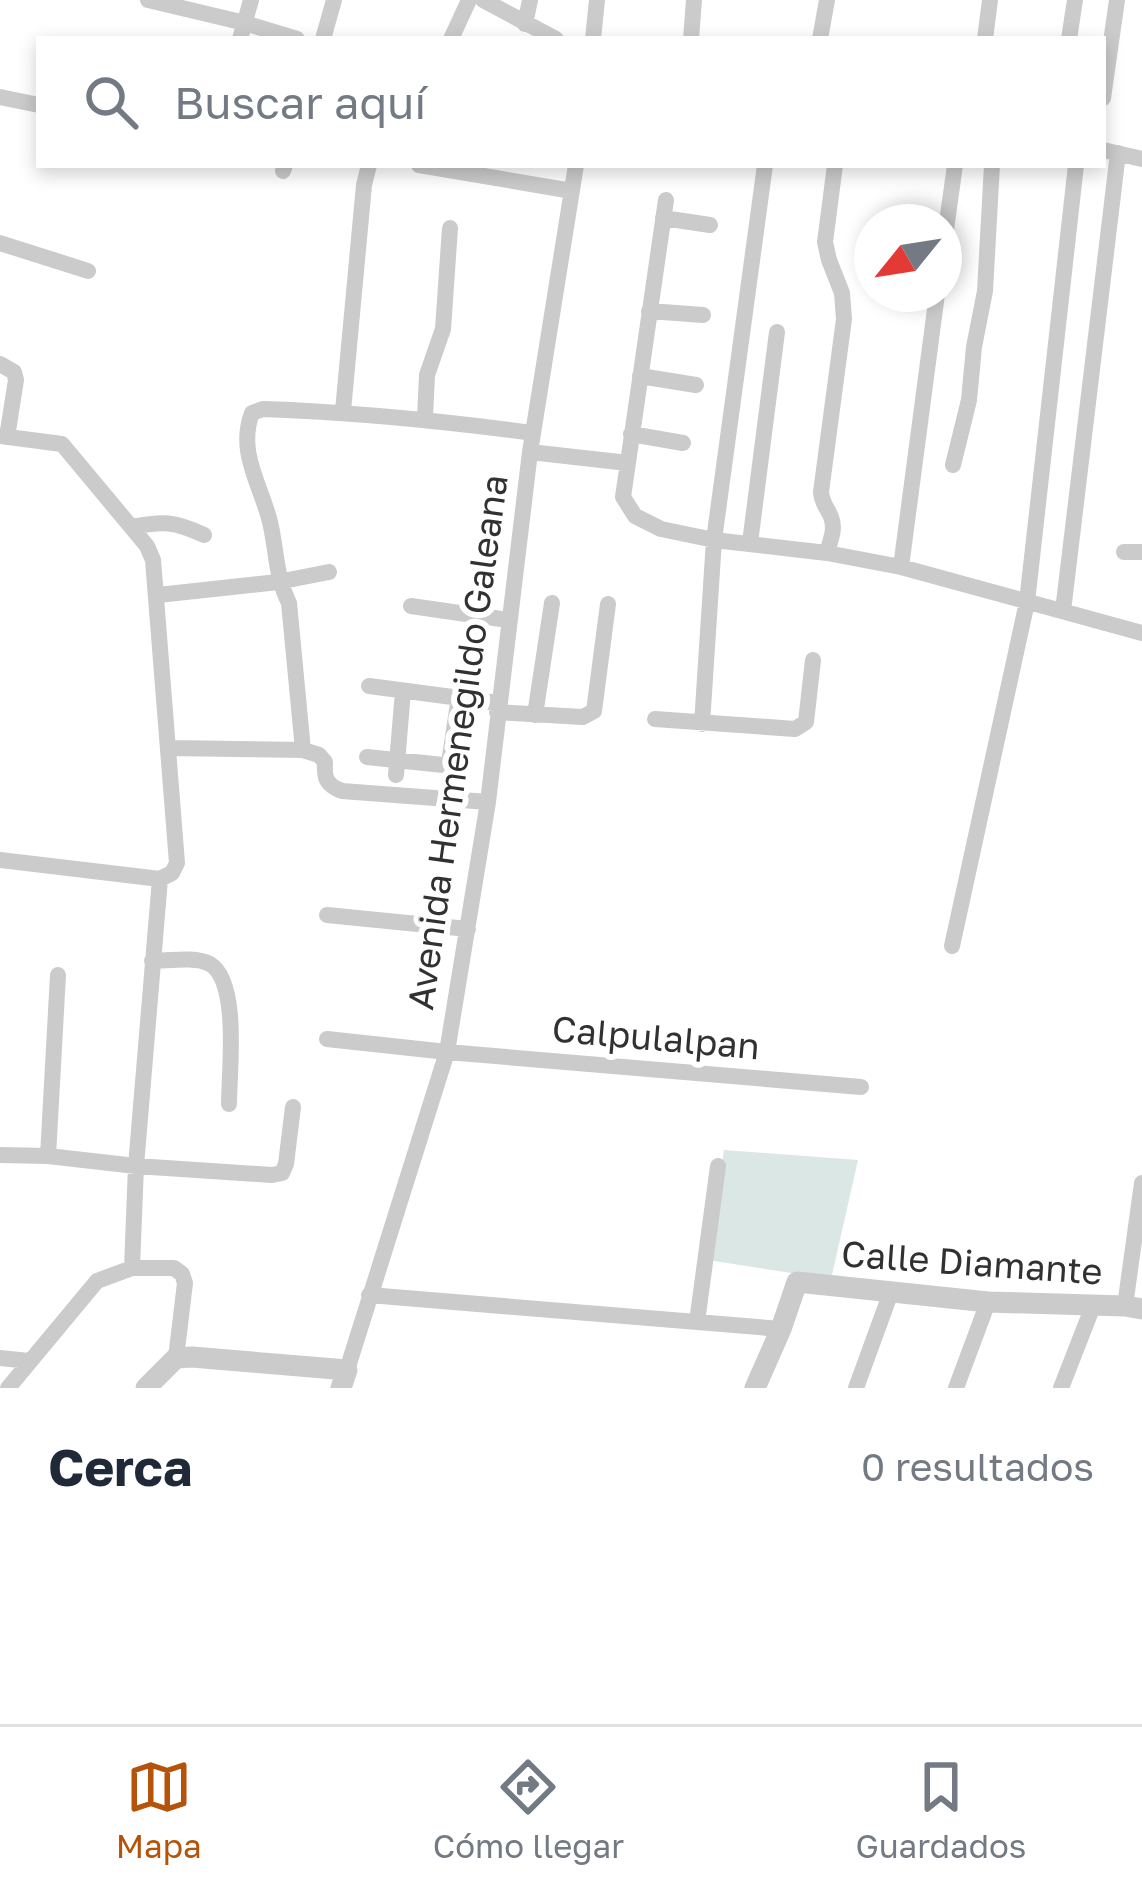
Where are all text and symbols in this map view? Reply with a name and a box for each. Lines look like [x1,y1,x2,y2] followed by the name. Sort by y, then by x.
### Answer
[36,36,1106,168] search box
[78,69,144,135] icon: search
[174,75,426,129] text: Buscar aquí
[854,204,962,312] north arrow
[398,472,516,1012] street label: Avenida Hermenegildo Galeana
[550,1007,762,1067] street label: Calpulalpan
[840,1231,1104,1293] street label: Calle Diamante
[48,1436,192,1497] text: Cerca
[861,1443,1094,1490] text: 0 resultados
[116,1754,202,1865] tab: Mapa
[433,1754,624,1865] tab: Cómo llegar
[855,1754,1026,1865] tab: Guardados

